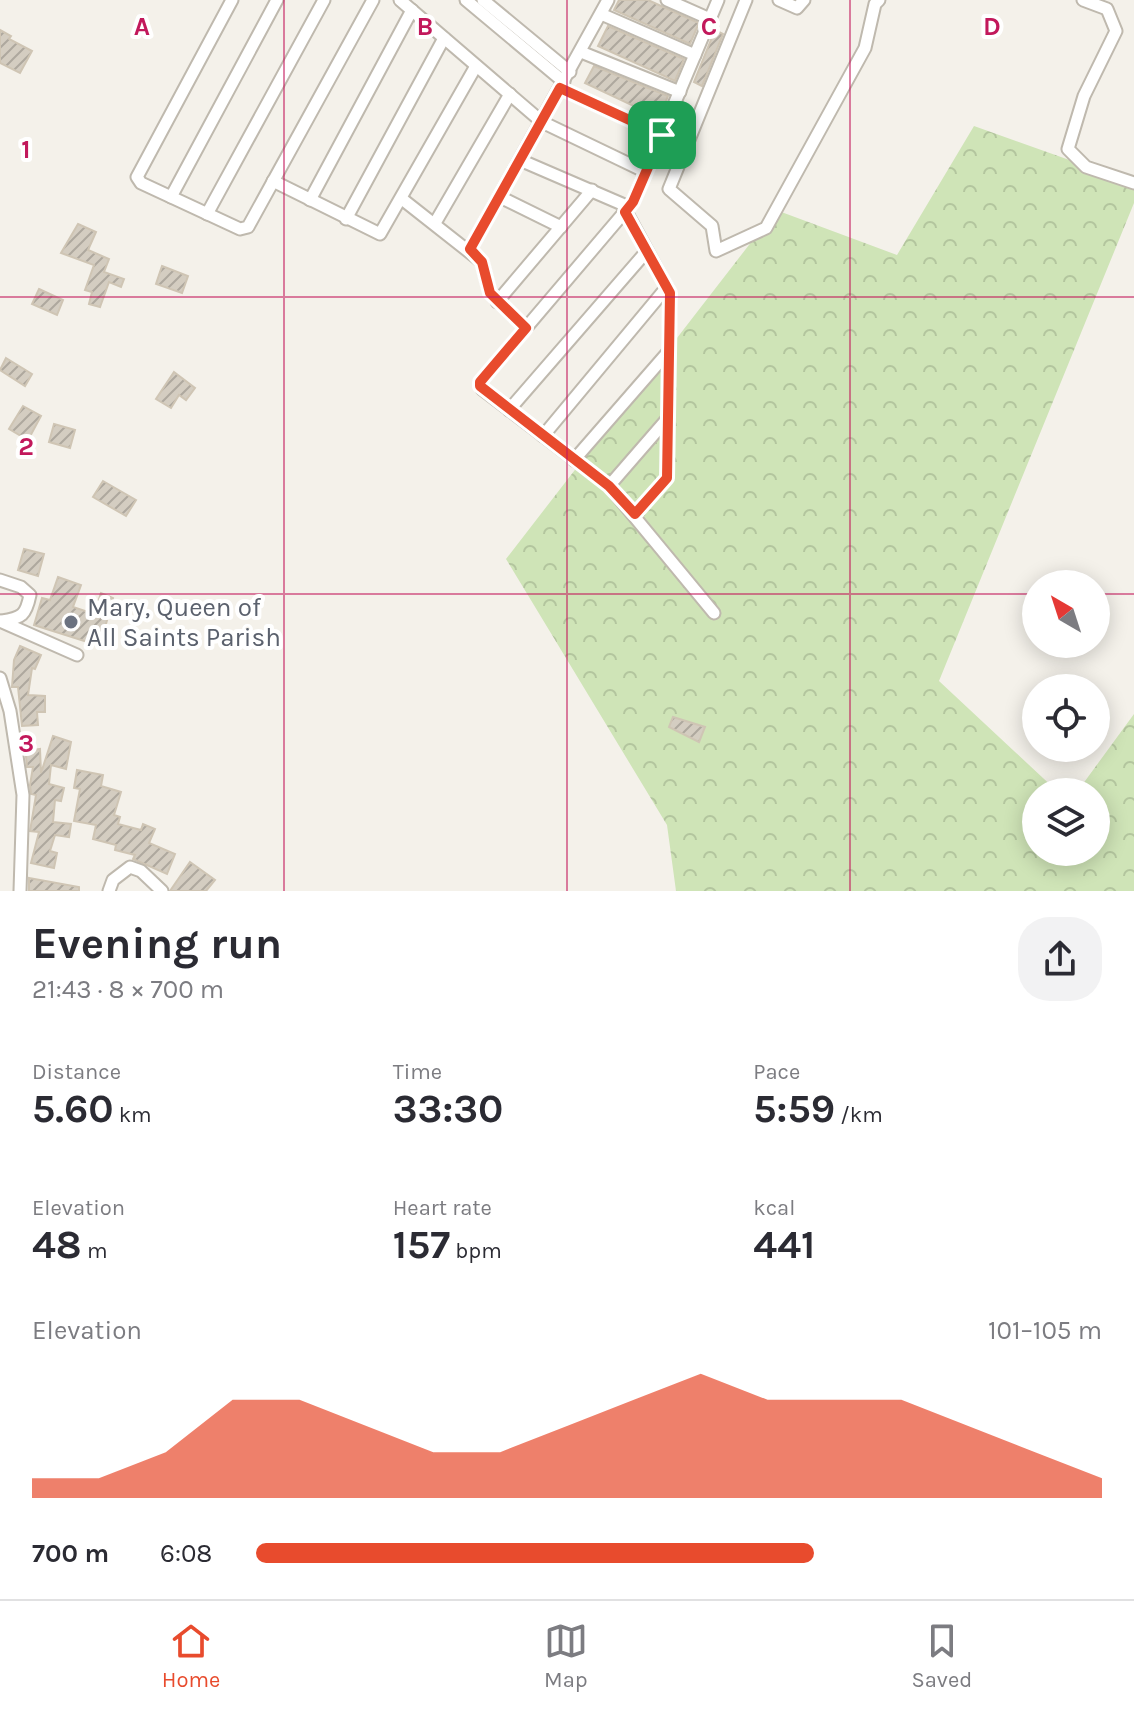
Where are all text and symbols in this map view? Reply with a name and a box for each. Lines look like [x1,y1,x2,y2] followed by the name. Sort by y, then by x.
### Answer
[134,11,150,42] text: A
[417,11,433,42] text: B
[701,11,717,42] text: C
[983,11,1001,42] text: D
[628,101,696,169] pin
[640,113,684,157] icon: arrive
[21,134,31,165] text: 1
[18,431,34,462] text: 2
[1022,570,1110,658] north arrow
[1022,570,1110,866] map controls
[87,592,281,653] place label: Mary, Queen of All Saints Parish
[62,613,80,631] marker: Mary, Queen of All Saints Parish
[1022,674,1110,762] button: locate
[18,728,34,759] text: 3
[1022,778,1110,866] button: layers
[1018,917,1102,1001] button: share
[32,918,282,969] text: Evening run
[32,974,224,1005] text: 21:43 · 8 × 700 m
[32,1059,121,1085] text: Distance
[393,1059,442,1085] text: Time
[753,1059,800,1085] text: Pace
[32,1085,113,1132] text: 5.60
[393,1085,503,1132] text: 33:30
[753,1085,835,1132] text: 5:59
[113,1102,152,1128] text: km
[835,1102,883,1128] text: /km
[32,1195,125,1221] text: Elevation
[393,1195,492,1221] text: Heart rate
[753,1195,795,1221] text: kcal
[32,1221,82,1268] text: 48
[393,1221,450,1268] text: 157
[753,1221,815,1268] text: 441
[82,1238,107,1264] text: m
[450,1238,502,1264] text: bpm
[32,1315,142,1346] text: Elevation
[988,1315,1102,1346] text: 101–105 m
[32,1538,109,1569] text: 700 m
[160,1538,212,1569] text: 6:08
[162,1619,220,1693] tab: Home
[544,1619,588,1693] tab: Map
[911,1619,972,1693] tab: Saved

